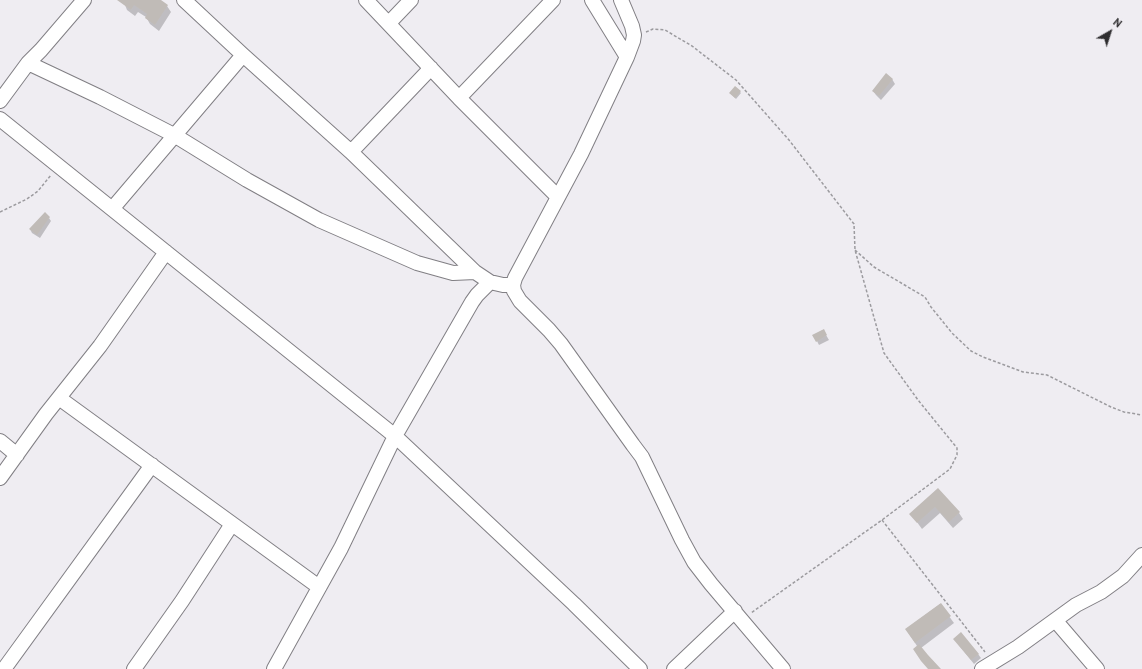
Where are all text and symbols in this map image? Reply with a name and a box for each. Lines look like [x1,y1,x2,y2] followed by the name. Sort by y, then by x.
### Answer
[1090,12,1130,52] north arrow
[1110,15,1125,30] text: N

